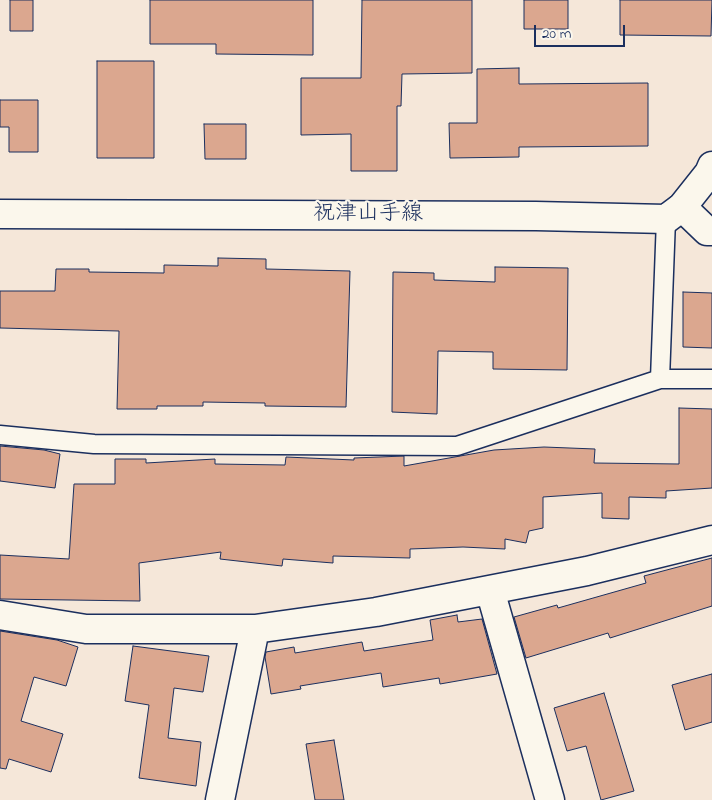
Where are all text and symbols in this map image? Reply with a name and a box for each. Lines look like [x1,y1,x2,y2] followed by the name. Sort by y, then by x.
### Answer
[537,15,628,47] scale bar
[542,23,571,45] text: 20 m
[313,202,423,228] street label: 祝津山手線

